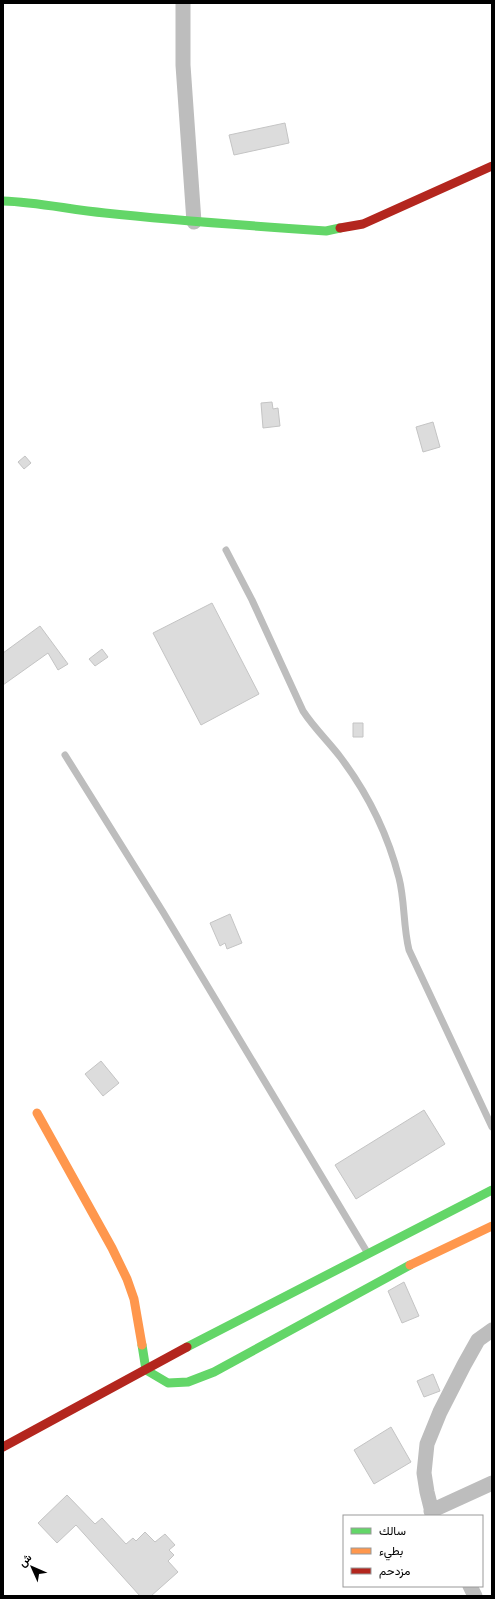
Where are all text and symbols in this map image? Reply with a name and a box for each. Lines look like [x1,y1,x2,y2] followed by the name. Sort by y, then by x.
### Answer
[343,1515,483,1587] legend
[379,1523,406,1538] text: سالك
[379,1543,403,1561] text: بطيء
[12,1547,52,1587] north arrow
[15,1550,35,1570] text: ش
[379,1563,410,1579] text: مزدحم

